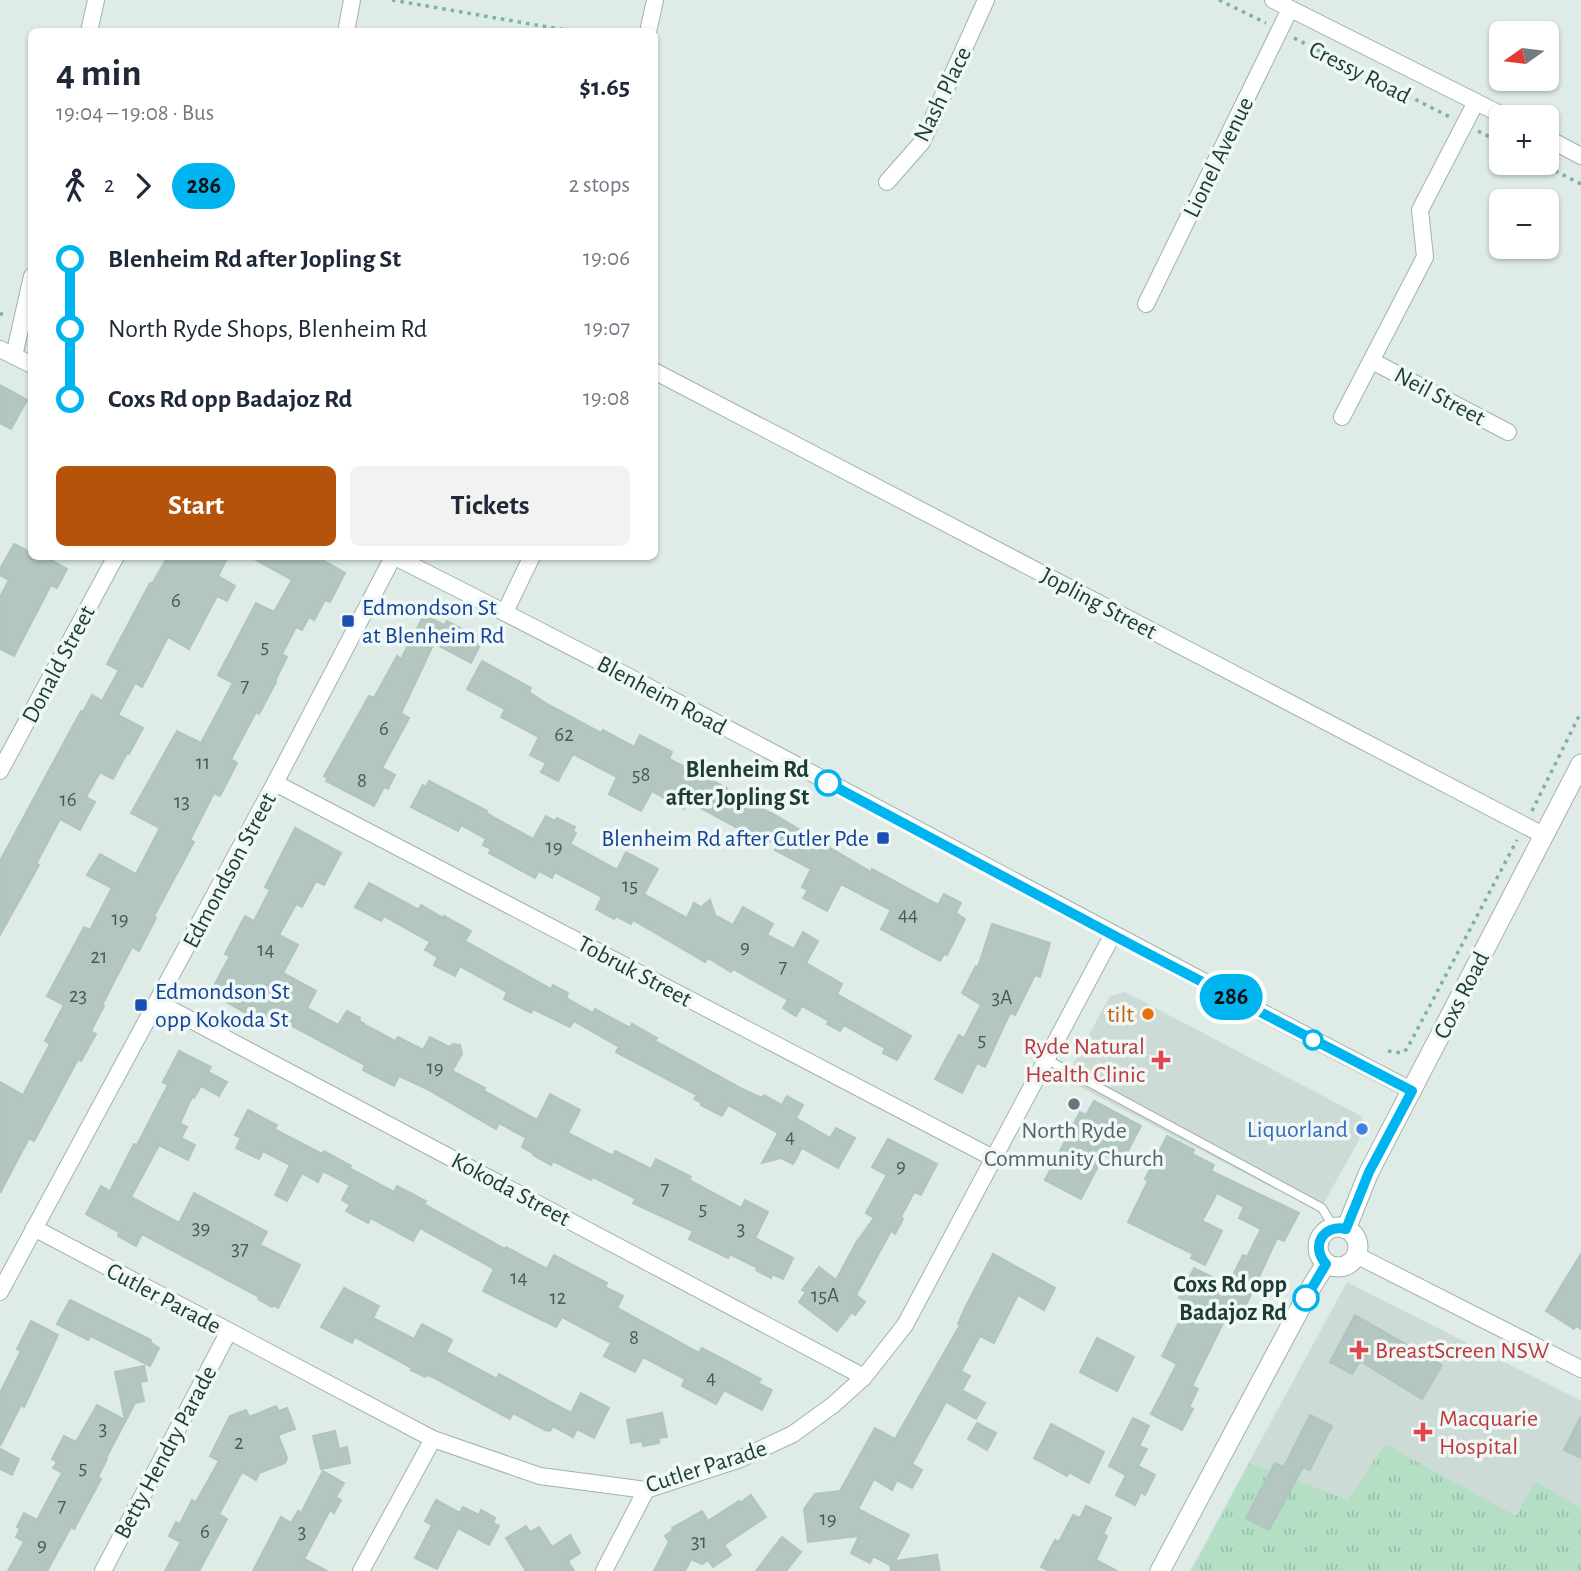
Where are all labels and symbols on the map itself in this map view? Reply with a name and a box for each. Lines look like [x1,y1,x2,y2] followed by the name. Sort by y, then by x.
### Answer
[1489,21,1559,91] north arrow
[1305,37,1414,109] street label: Cressy Road
[910,43,976,146] street label: Nash Place
[1179,93,1258,221] street label: Lionel Avenue
[1390,363,1489,431] street label: Neil Street
[1037,563,1161,645] street label: Jopling Street
[171,590,181,611] house number: 6
[362,596,504,648] place label: Edmondson St at Blenheim Rd
[18,601,100,727] street label: Donald Street
[340,613,356,629] marker: Edmondson St at Blenheim Rd
[261,636,269,657] house number: 5
[593,652,730,740] street label: Blenheim Road
[241,675,250,696] house number: 7
[379,718,389,739] house number: 6
[554,724,574,745] house number: 62
[196,752,210,773] house number: 11
[666,758,809,810] place label: Blenheim Rd after Jopling St
[632,764,650,785] house number: 58
[357,770,367,791] house number: 8
[815,770,841,796] marker: Blenheim Rd after Jopling St
[59,789,77,810] house number: 16
[179,789,281,952] street label: Edmondson Street
[174,791,190,812] house number: 13
[601,827,869,851] place label: Blenheim Rd after Cutler Pde
[875,830,891,846] marker: Blenheim Rd after Cutler Pde
[545,836,563,857] house number: 19
[622,875,638,896] house number: 15
[898,904,918,925] house number: 44
[111,908,129,929] house number: 19
[574,932,696,1012] street label: Tobruk Street
[740,936,750,957] house number: 9
[257,939,275,960] house number: 14
[91,946,107,967] house number: 21
[1430,948,1494,1043] street label: Coxs Road
[779,956,788,977] house number: 7
[1191,974,1271,1020] line badge: 286
[155,980,290,1032] place label: Edmondson St opp Kokoda St
[69,985,87,1006] house number: 23
[992,987,1012,1008] house number: 3A
[133,997,149,1013] marker: Edmondson St opp Kokoda St
[1107,1003,1134,1027] place label: tilt
[1140,1006,1156,1022] marker: tilt
[978,1029,986,1050] house number: 5
[1303,1030,1323,1050] unlabelled marker
[1024,1035,1145,1087] place label: Ryde Natural Health Clinic
[1151,1050,1171,1070] marker: Ryde Natural Health Clinic
[426,1057,444,1078] house number: 19
[1066,1096,1082,1112] marker: North Ryde Community Church
[1247,1118,1348,1142] place label: Liquorland
[984,1119,1164,1171] place label: North Ryde Community Church
[1354,1121,1370,1137] marker: Liquorland
[785,1126,795,1147] house number: 4
[447,1149,574,1231] street label: Kokoda Street
[896,1155,906,1176] house number: 9
[661,1178,670,1199] house number: 7
[699,1198,707,1219] house number: 5
[192,1217,210,1238] house number: 39
[737,1218,745,1239] house number: 3
[231,1238,249,1259] house number: 37
[102,1259,225,1339] street label: Cutler Parade
[510,1267,528,1288] house number: 14
[1173,1273,1287,1325] place label: Coxs Rd opp Badajoz Rd
[811,1285,839,1306] house number: 15A
[1293,1285,1319,1311] marker: Coxs Rd opp Badajoz Rd
[550,1287,566,1308] house number: 12
[629,1327,639,1348] house number: 8
[1375,1339,1550,1363] place label: BreastScreen NSW
[1349,1340,1369,1360] marker: BreastScreen NSW
[110,1362,222,1543] street label: Betty Hendry Parade
[706,1367,716,1388] house number: 4
[1439,1407,1538,1459] place label: Macquarie Hospital
[99,1418,107,1439] house number: 3
[1413,1422,1433,1442] marker: Macquarie Hospital
[234,1432,244,1453] house number: 2
[643,1436,770,1498] street label: Cutler Parade
[79,1457,87,1478] house number: 5
[58,1495,67,1516] house number: 7
[819,1508,837,1529] house number: 19
[200,1521,210,1542] house number: 6
[298,1521,306,1542] house number: 3
[691,1531,707,1552] house number: 31
[37,1534,47,1555] house number: 9

